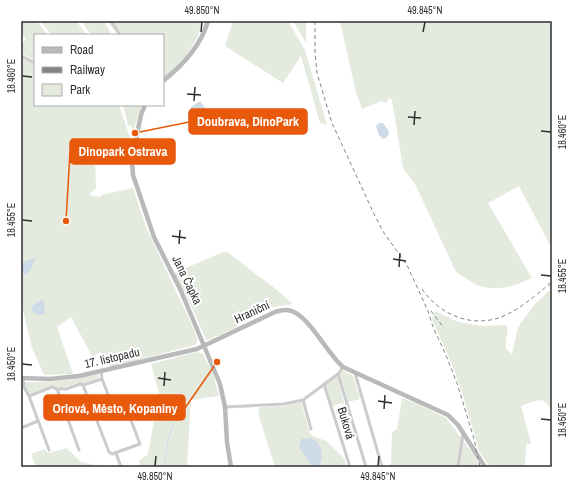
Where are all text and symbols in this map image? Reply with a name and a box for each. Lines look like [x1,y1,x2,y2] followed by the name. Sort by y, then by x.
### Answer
[185,4,220,17] text: 49.850°N
[408,4,443,17] text: 49.845°N
[34,34,164,106] legend
[70,42,94,58] text: Road
[5,59,18,93] text: 18.460°E
[70,62,105,78] text: Railway
[70,82,90,98] text: Park
[189,109,307,134] callout: Doubrava, DinoPark
[197,113,299,130] text: Doubrava, DinoPark
[556,115,569,149] text: 18.460°E
[70,139,175,164] callout: Dinopark Ostrava
[79,143,168,160] text: Dinopark Ostrava
[5,203,18,237] text: 18.455°E
[168,253,206,308] street label: Jana Čapka
[556,259,569,293] text: 18.455°E
[232,297,272,327] street label: Hraniční
[83,344,141,372] street label: 17. listopadu
[5,347,18,381] text: 18.450°E
[44,395,185,420] callout: Orlová, Město, Kopaniny
[53,400,178,417] text: Orlová, Město, Kopaniny
[556,403,569,437] text: 18.450°E
[334,405,359,442] street label: Buková
[138,470,173,483] text: 49.850°N
[361,470,396,483] text: 49.845°N

